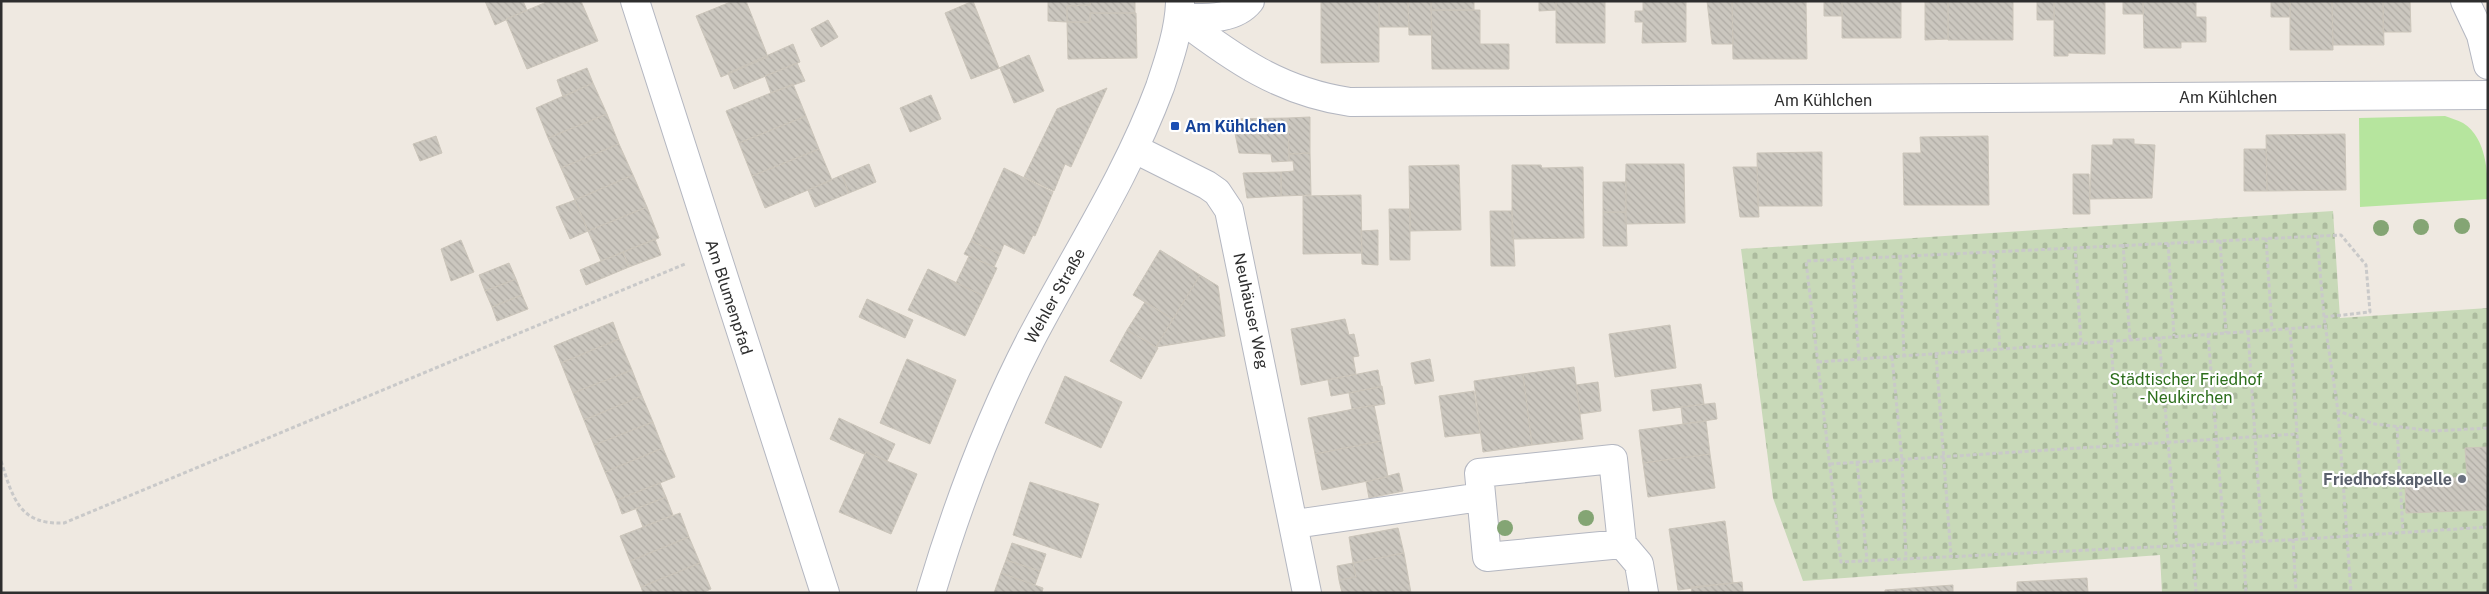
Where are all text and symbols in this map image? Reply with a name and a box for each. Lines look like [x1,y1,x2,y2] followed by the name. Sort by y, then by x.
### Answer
[2179,88,2277,107] street label: Am Kühlchen
[1774,91,1872,110] street label: Am Kühlchen
[1185,117,1286,136] place label: Am Kühlchen
[1169,120,1181,132] marker: Am Kühlchen
[701,237,757,357] street label: Am Blumenpfad
[1021,245,1089,347] street label: Wehler Straße
[1229,251,1273,371] street label: Neuhäuser Weg
[2110,370,2263,407] park label: Städtischer Friedhof - Neukirchen
[2323,470,2452,489] place label: Friedhofskapelle
[2456,473,2468,485] marker: Friedhofskapelle

